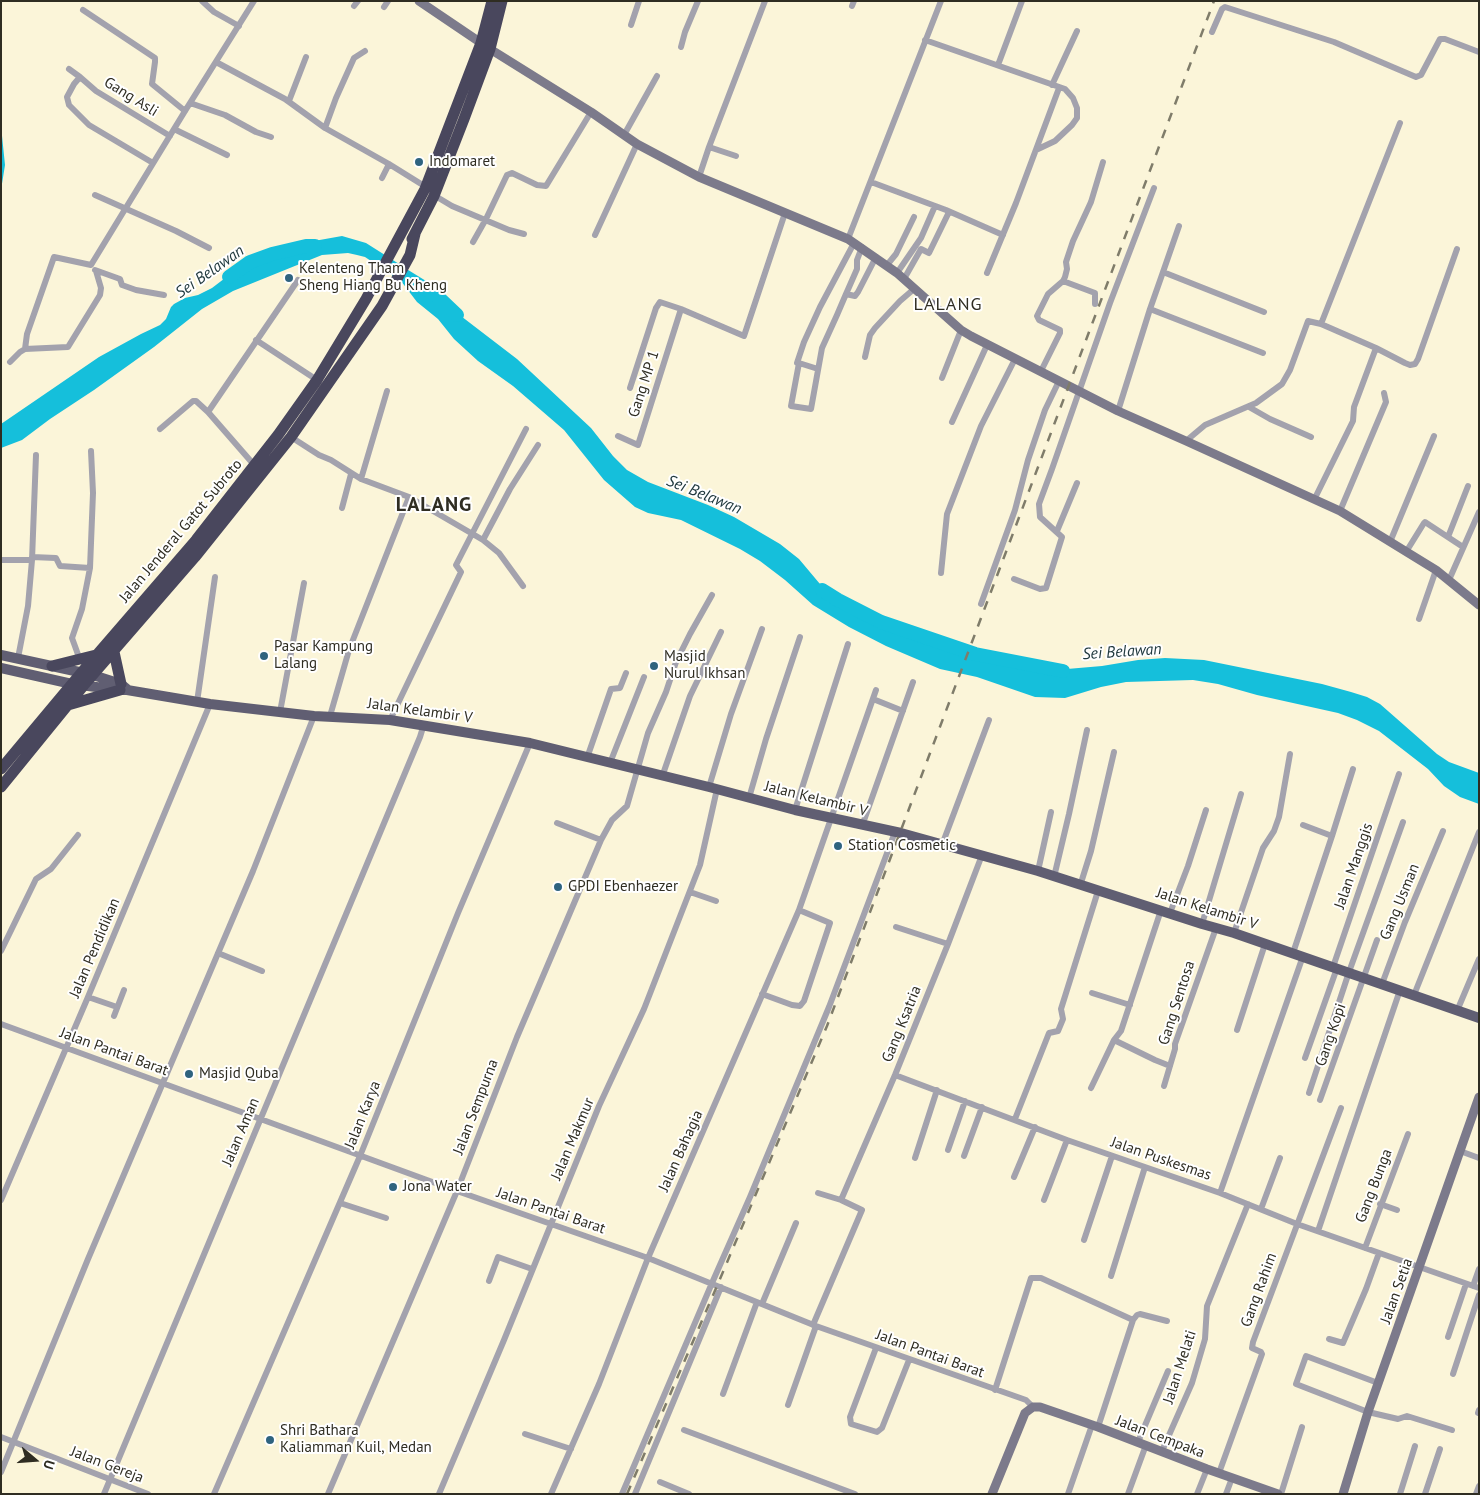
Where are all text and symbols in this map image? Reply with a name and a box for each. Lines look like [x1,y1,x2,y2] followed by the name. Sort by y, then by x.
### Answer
[101,73,161,121] street label: Gang Asli
[429,153,495,171] place label: Indomaret
[413,156,425,168] marker: Indomaret
[172,241,248,303] water label: Sei Belawan
[299,260,447,295] place label: Kelenteng Tham Sheng Hiang Bu Kheng
[283,272,295,284] marker: Kelenteng Tham Sheng Hiang Bu Kheng
[913,294,983,316] district label: LALANG
[625,348,663,420] street label: Gang MP 1
[116,456,246,606] street label: Jalan Jenderal Gatot Subroto
[664,471,744,519] water label: Sei Belawan
[395,493,473,517] district label: LALANG
[274,638,373,673] place label: Pasar Kampung Lalang
[1082,640,1162,664] water label: Sei Belawan
[664,648,745,683] place label: Masjid Nurul Ikhsan
[258,650,270,662] marker: Pasar Kampung Lalang
[648,660,660,672] marker: Masjid Nurul Ikhsan
[366,695,474,727] street label: Jalan Kelambir V
[763,777,869,821] street label: Jalan Kelambir V
[1331,821,1377,911] street label: Jalan Manggis
[848,837,956,855] place label: Station Cosmetic
[832,840,844,852] marker: Station Cosmetic
[1377,861,1423,943] street label: Gang Usman
[568,878,678,896] place label: GPDI Ebenhaezer
[552,881,564,893] marker: GPDI Ebenhaezer
[1154,884,1260,934] street label: Jalan Kelambir V
[66,895,124,1001] street label: Jalan Pendidikan
[1155,959,1199,1047] street label: Gang Sentosa
[878,983,926,1065] street label: Gang Ksatria
[1312,1001,1350,1069] street label: Gang Kopi
[57,1024,171,1080] street label: Jalan Pantai Barat
[450,1057,502,1157] street label: Jalan Sempurna
[199,1065,279,1083] place label: Masjid Quba
[183,1068,195,1080] marker: Masjid Quba
[341,1078,385,1152] street label: Jalan Karya
[219,1095,263,1169] street label: Jalan Aman
[548,1095,598,1183] street label: Jalan Makmur
[655,1108,707,1194] street label: Jalan Bahagia
[1108,1133,1214,1185] street label: Jalan Puskesmas
[1352,1147,1396,1225] street label: Gang Bunga
[403,1178,472,1196] place label: Jona Water
[387,1181,399,1193] marker: Jona Water
[494,1184,608,1238] street label: Jalan Pantai Barat
[1237,1251,1281,1329] street label: Gang Rahim
[1377,1256,1417,1326] street label: Jalan Setia
[873,1326,987,1382] street label: Jalan Pantai Barat
[1160,1328,1200,1406] street label: Jalan Melati
[1113,1412,1207,1462] street label: Jalan Cempaka
[280,1422,432,1457] place label: Shri Bathara Kaliamman Kuil, Medan
[264,1434,276,1446] marker: Shri Bathara Kaliamman Kuil, Medan
[10,1435,60,1485] north arrow
[68,1443,146,1487] street label: Jalan Gereja
[39,1458,59,1472] text: U

